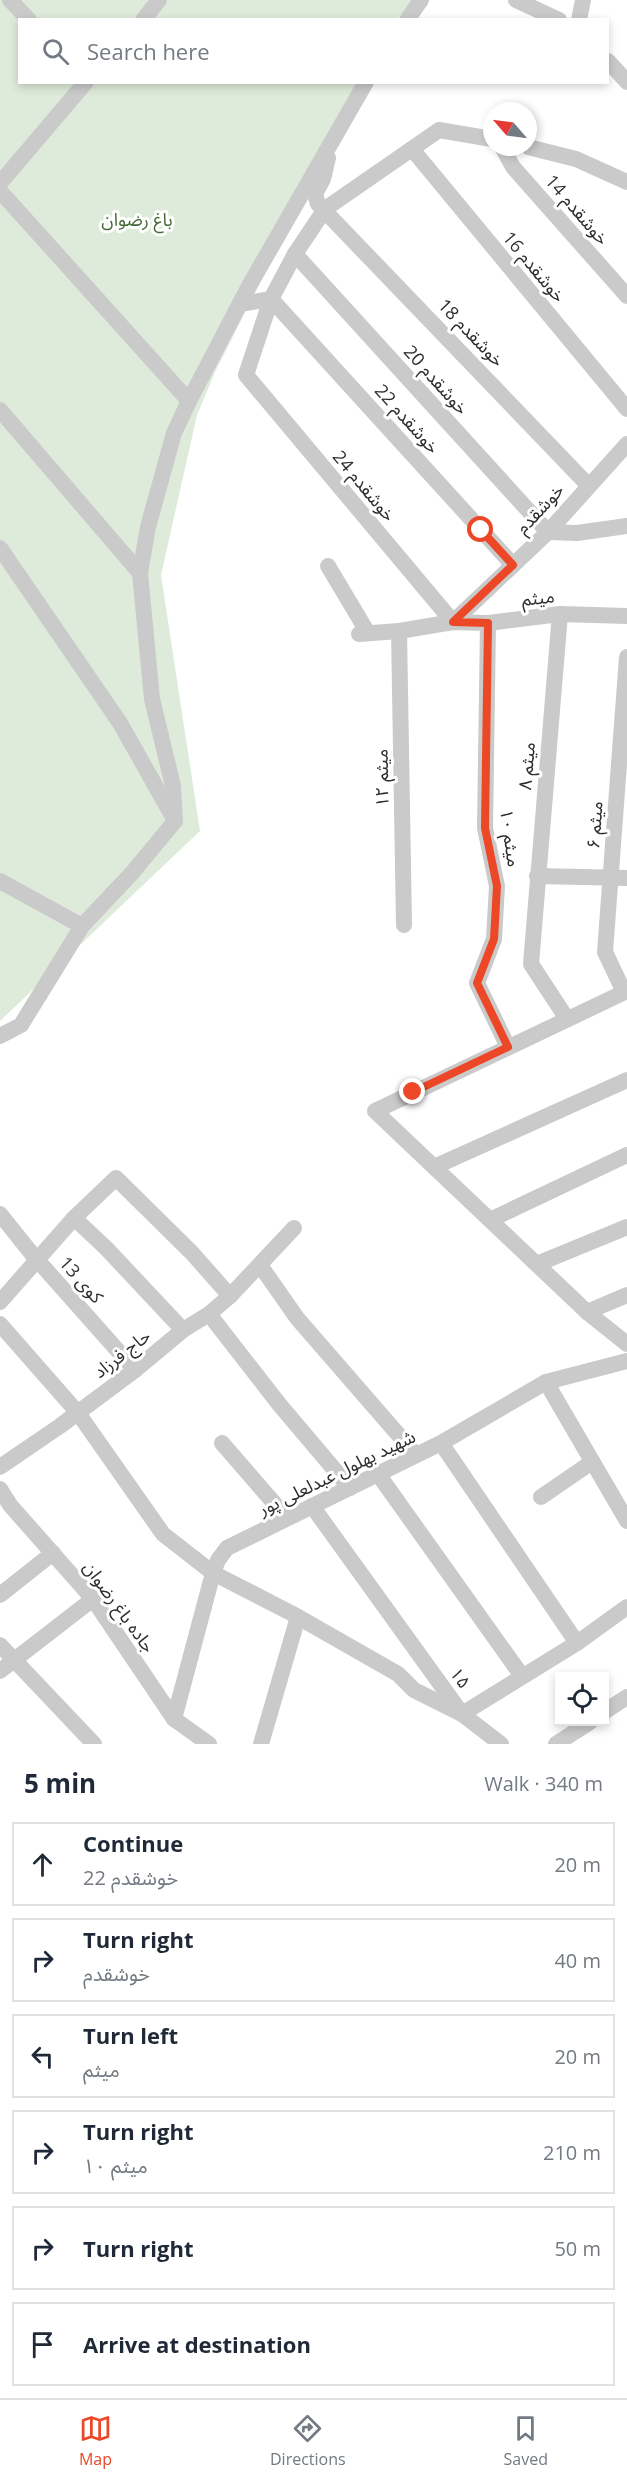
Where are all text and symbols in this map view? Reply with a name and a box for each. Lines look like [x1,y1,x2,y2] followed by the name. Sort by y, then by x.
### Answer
[18,18,609,84] search box
[39,35,72,68] icon: search
[87,36,210,66] text: Search here
[483,102,537,156] north arrow
[538,169,615,252] street label: خوشقدم 14
[101,207,173,234] park label: باغ رضوان
[496,226,571,309] street label: خوشقدم 16
[431,293,510,374] street label: خوشقدم 18
[397,339,474,421] street label: خوشقدم 20
[368,378,445,460] street label: خوشقدم 22
[326,445,401,528] street label: خوشقدم 24
[510,478,571,541] street label: خوشقدم
[467,516,493,542] route start
[520,583,556,613] street label: میثم
[512,741,542,791] street label: ۸ میثم
[368,749,396,807] street label: ۱۲ میثم
[580,800,610,850] street label: ۶ میثم
[493,807,527,869] street label: ۱۰ میثم
[399,1078,425,1104] route end
[54,1251,109,1308] street label: کوی 13
[88,1323,156,1385] street label: حاج فرزاد
[253,1424,419,1521] street label: شهید بهلول عبدلعلی پور
[76,1556,161,1659] street label: جاده باغ رضوان
[445,1662,477,1693] street label: ۱۵
[555,1672,609,1726] map controls
[555,1672,609,1726] button: locate
[24,1765,96,1801] text: 5 min
[484,1770,603,1797] text: Walk · 340 m
[83,1828,183,1858] text: Continue
[26,1848,59,1881] icon: ahead
[554,1851,601,1878] text: 20 m
[83,1864,178,1891] text: خوشقدم 22
[83,1924,194,1954] text: Turn right
[26,1944,59,1977] icon: right
[554,1947,601,1974] text: 40 m
[83,1960,150,1987] text: خوشقدم
[83,2020,178,2050] text: Turn left
[26,2040,59,2073] icon: left
[554,2043,601,2070] text: 20 m
[83,2056,120,2083] text: میثم
[83,2116,194,2146] text: Turn right
[26,2136,59,2169] icon: right
[543,2139,601,2166] text: 210 m
[83,2152,148,2179] text: ۱۰ میثم
[26,2232,59,2265] icon: right
[83,2233,194,2263] text: Turn right
[554,2235,601,2262] text: 50 m
[26,2328,59,2361] icon: arrive
[83,2329,311,2359] text: Arrive at destination
[79,2412,112,2470] tab: Map
[270,2412,346,2470] tab: Directions
[504,2412,548,2470] tab: Saved

